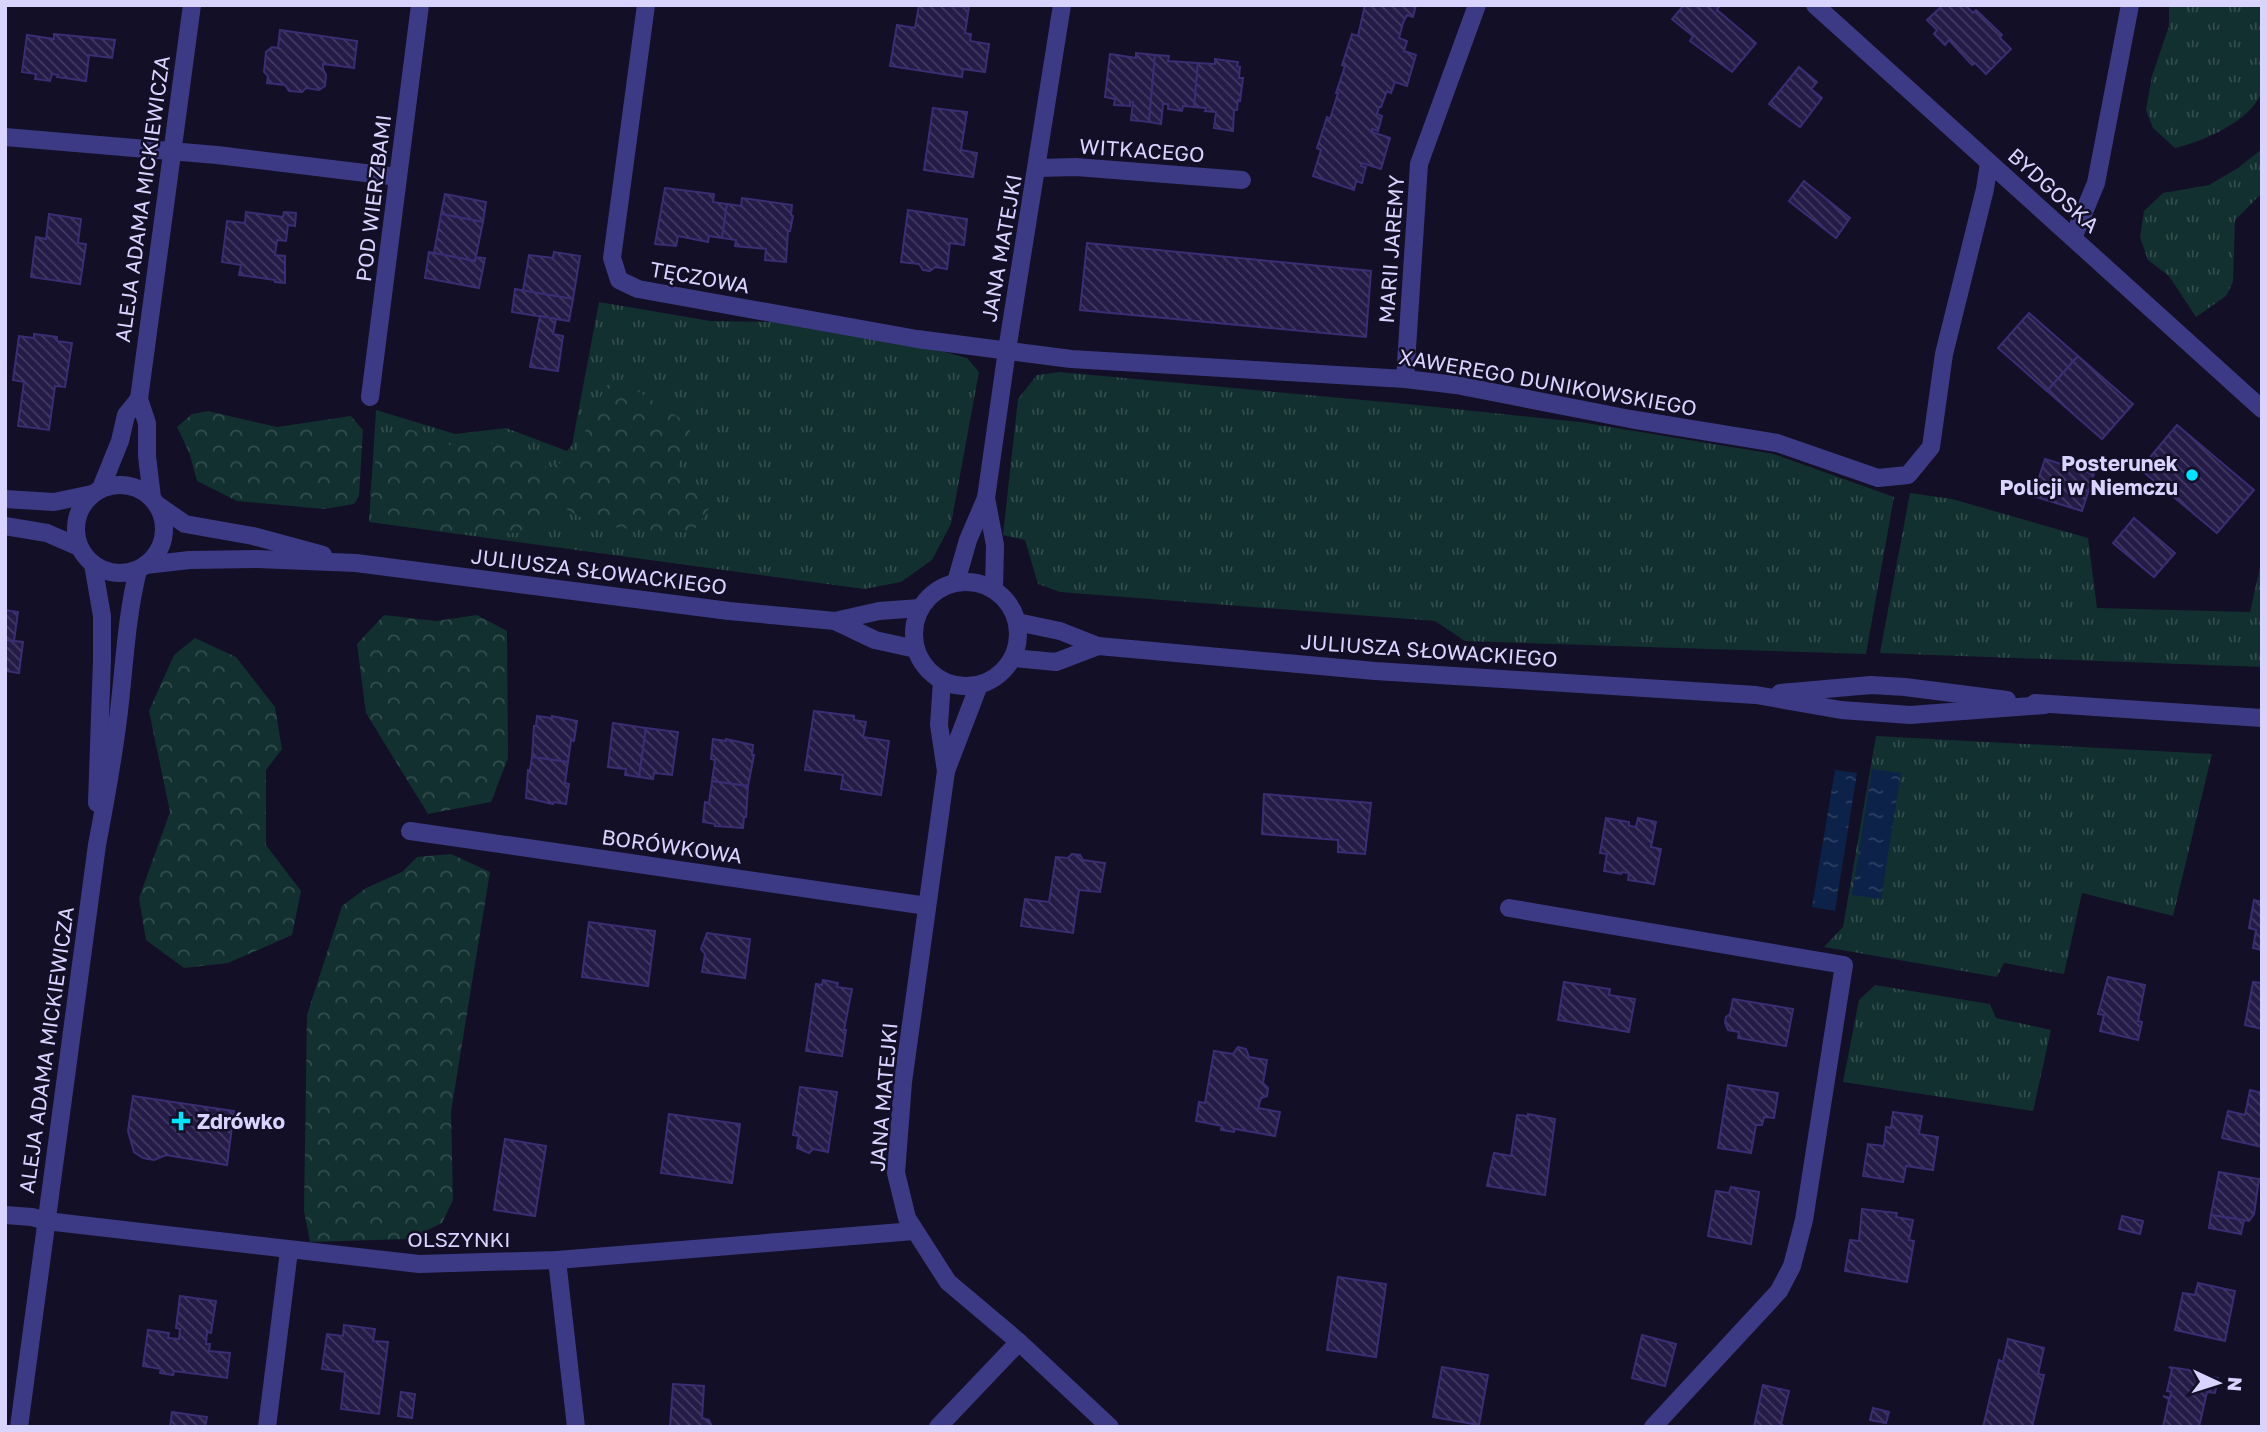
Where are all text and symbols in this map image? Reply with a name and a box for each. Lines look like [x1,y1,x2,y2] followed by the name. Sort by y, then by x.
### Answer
[109,54,175,344] street label: ALEJA ADAMA MICKIEWICZA
[350,113,396,283] street label: POD WIERZBAMI
[1078,133,1206,167] street label: WITKACEGO
[2003,142,2105,238] street label: BYDGOSKA
[975,172,1027,324] street label: JANA MATEJKI
[1373,173,1409,324] street label: MARII JAREMY
[648,255,752,299] street label: TĘCZOWA
[1397,343,1699,421] street label: XAWEREGO DUNIKOWSKIEGO
[1999,450,2178,500] place label: Posterunek Policji w Niemczu
[2184,467,2200,483] marker: Posterunek Policji w Niemczu
[470,542,728,600] street label: JULIUSZA SŁOWACKIEGO
[1300,628,1558,672] street label: JULIUSZA SŁOWACKIEGO
[600,823,744,869] street label: BORÓWKOWA
[13,905,79,1195] street label: ALEJA ADAMA MICKIEWICZA
[864,1021,902,1173] street label: JANA MATEJKI
[197,1108,285,1134] place label: Zdrówko
[171,1111,191,1131] marker: Zdrówko
[407,1226,511,1252] street label: OLSZYNKI
[2183,1348,2253,1418] north arrow
[2223,1376,2247,1392] text: N

